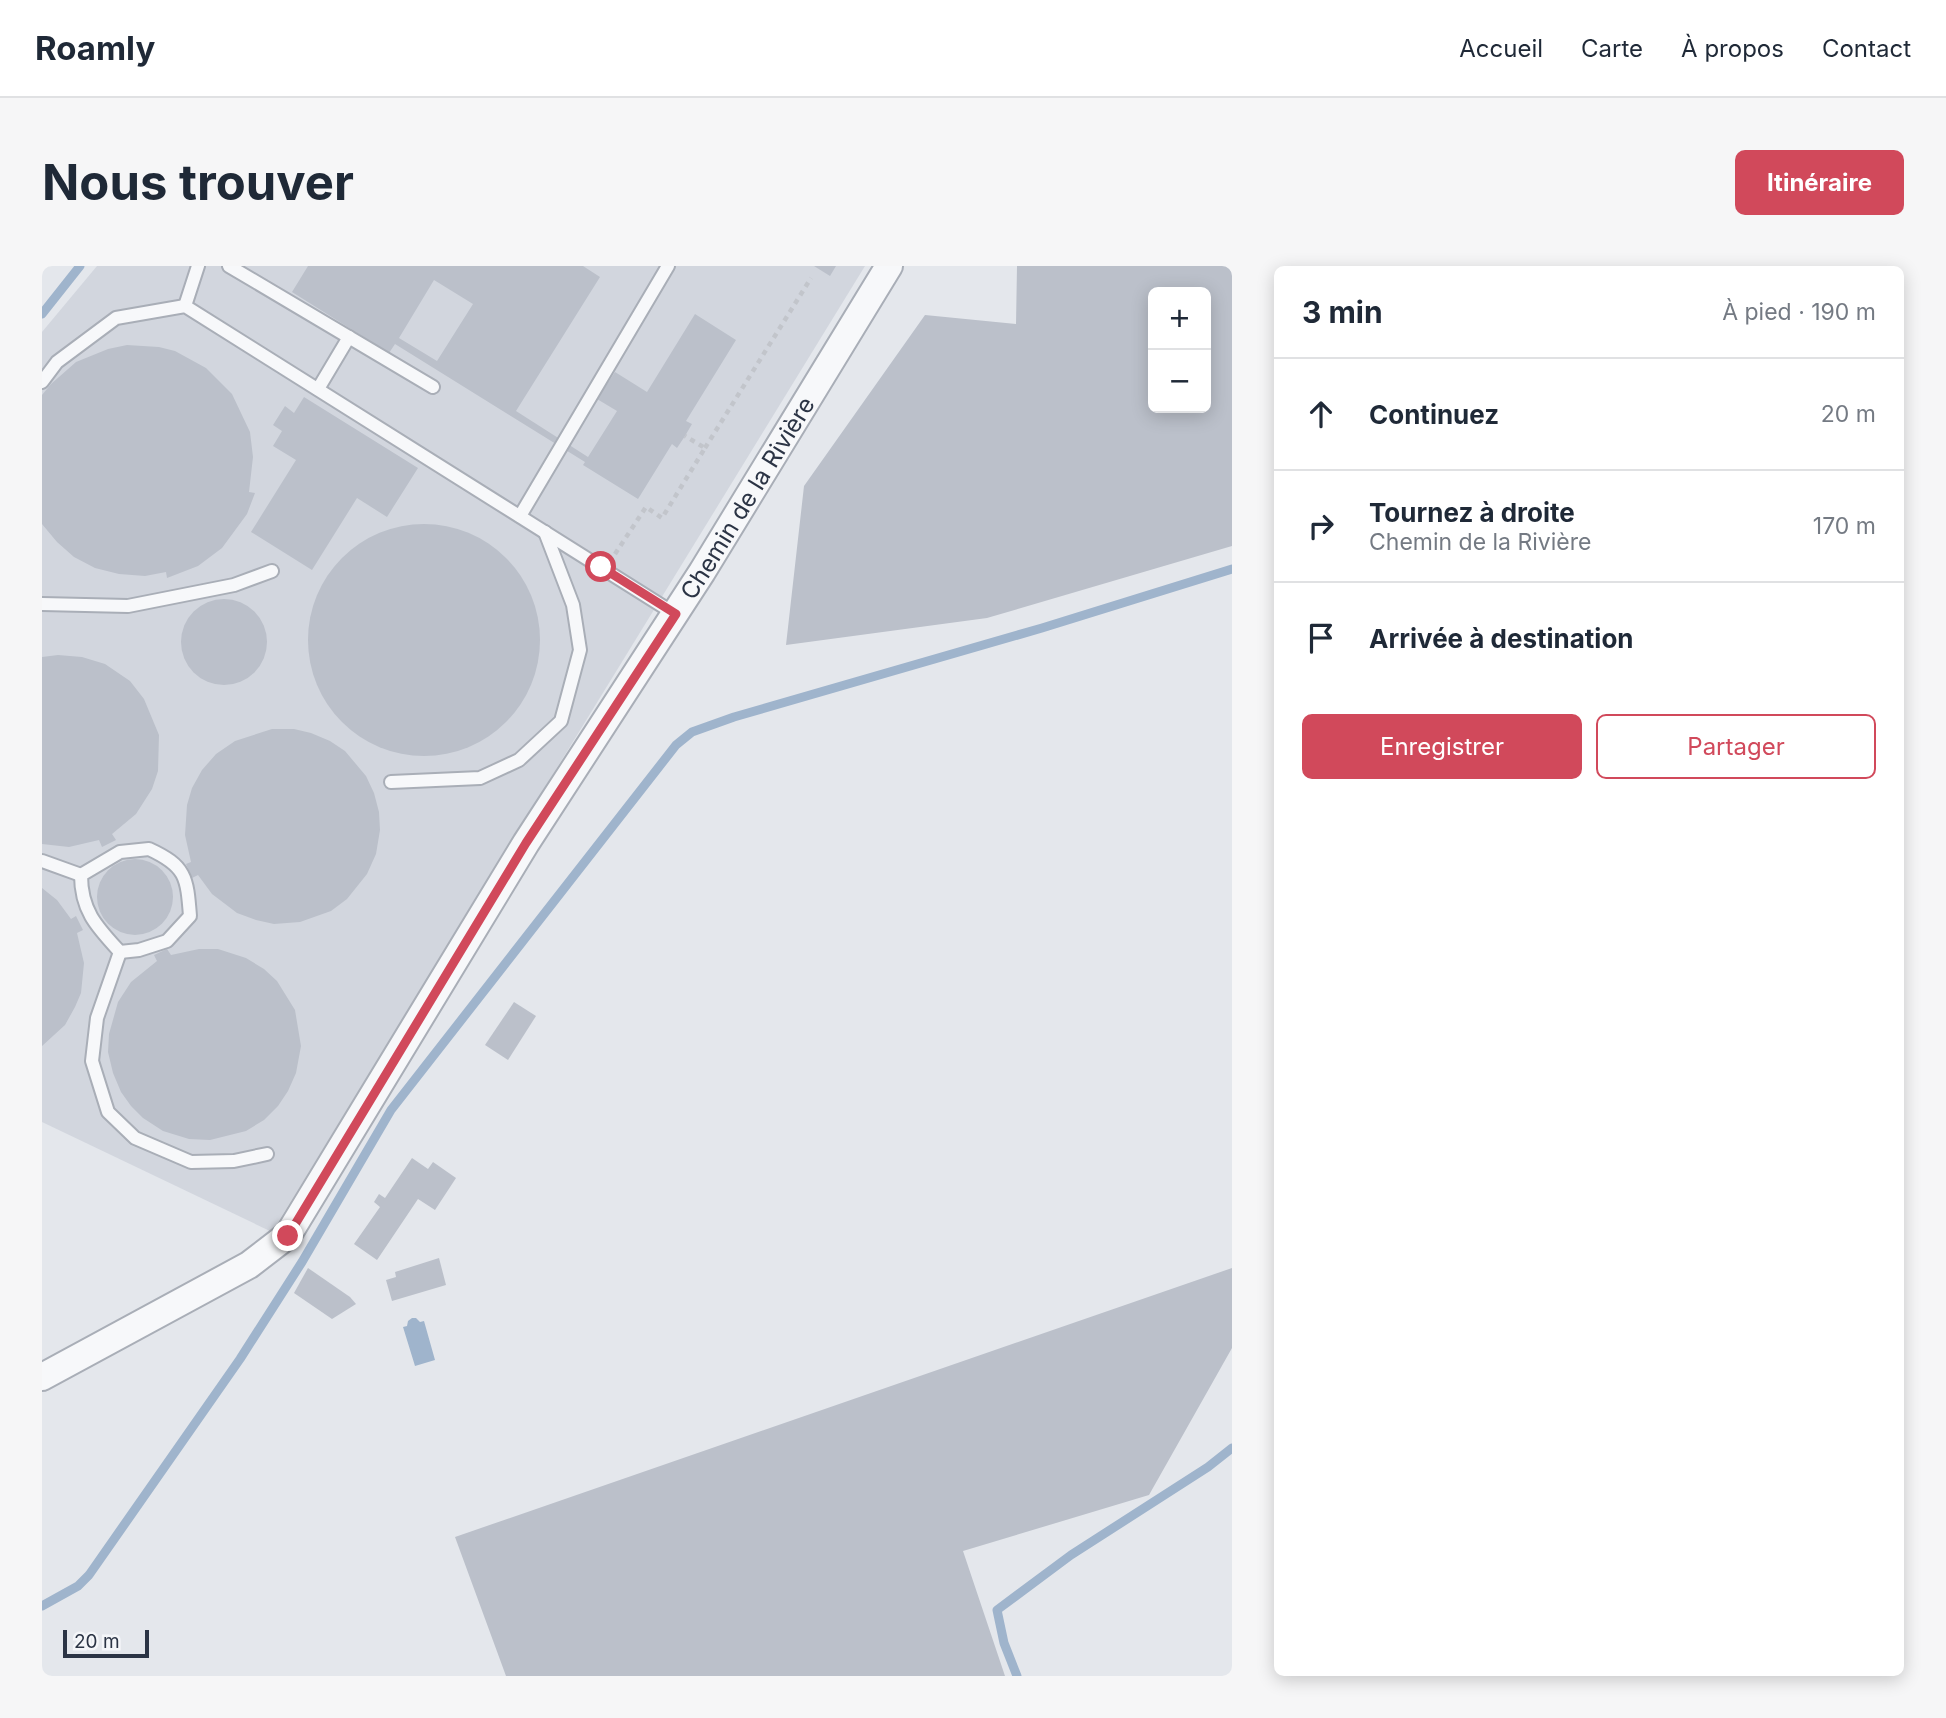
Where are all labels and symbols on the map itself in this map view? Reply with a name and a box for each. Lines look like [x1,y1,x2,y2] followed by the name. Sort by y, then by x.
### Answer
[674,391,820,605] street label: Chemin de la Rivière
[585,551,616,582] route start
[272,1220,303,1251] route end
[63,1627,149,1659] scale bar

